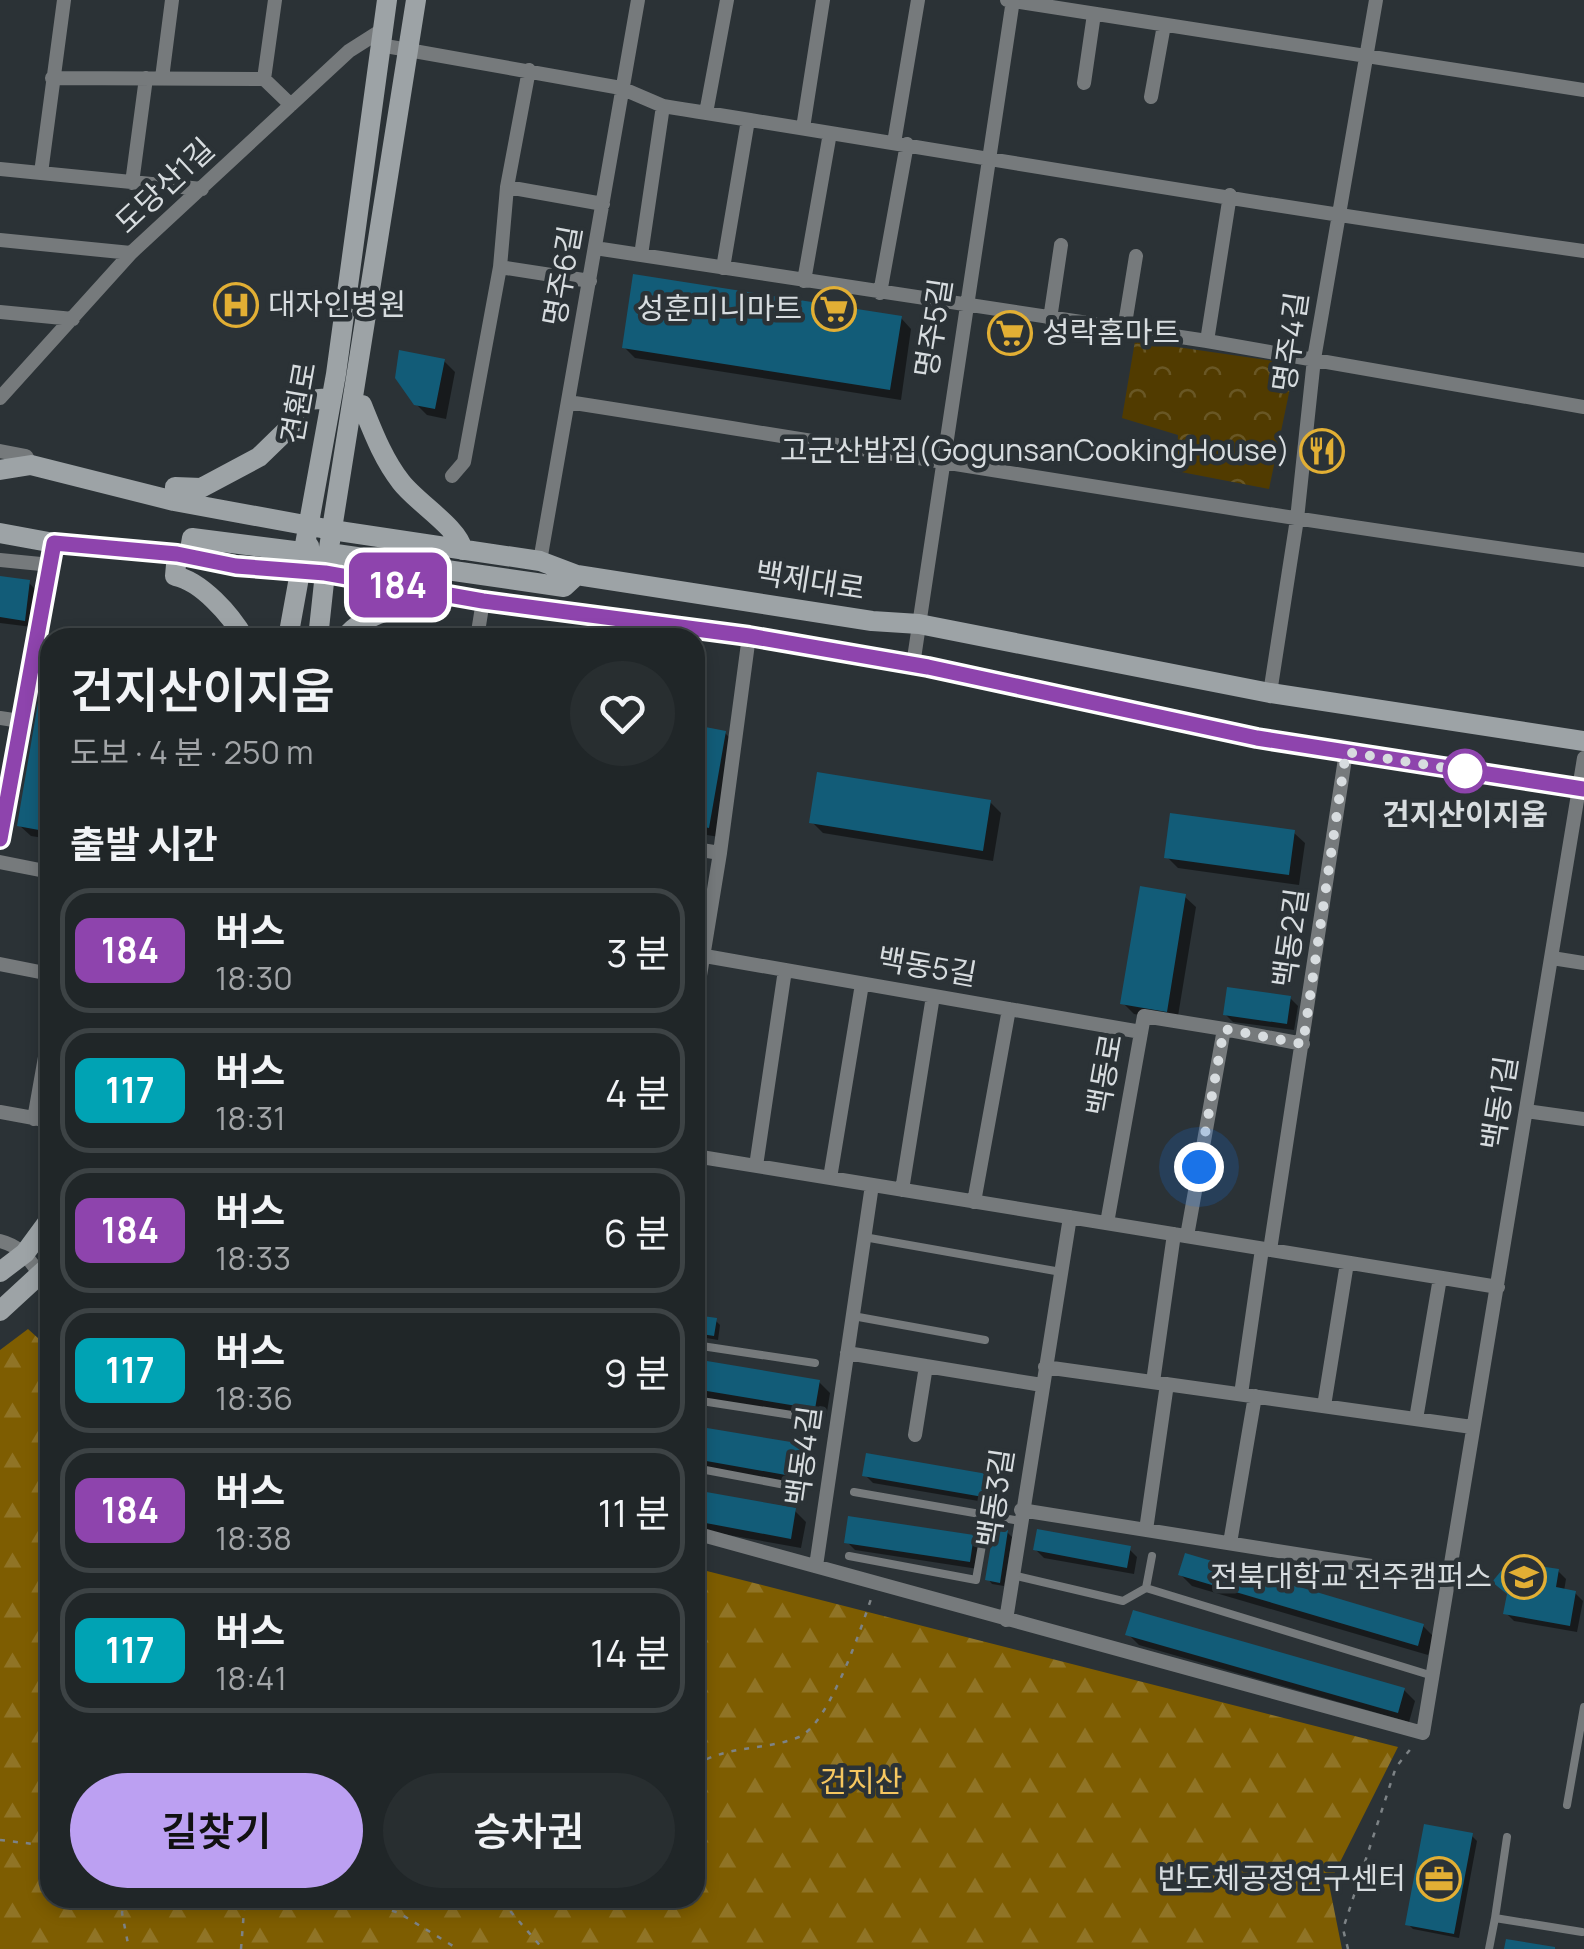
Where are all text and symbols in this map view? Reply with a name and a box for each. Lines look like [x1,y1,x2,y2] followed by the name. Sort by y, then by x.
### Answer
[105,128,223,242] street label: 도당산1길
[533,222,591,329] street label: 명주6길
[904,275,961,380] street label: 명주5길
[213,282,259,328] hospital icon: 대자인병원
[268,283,406,324] place label: 대자인병원
[811,286,857,332] supermarket icon: 성훈미니마트
[636,287,802,328] place label: 성훈미니마트
[1262,289,1317,394] street label: 명주4길
[987,310,1033,356] supermarket icon: 성락홈마트
[1042,311,1180,352] place label: 성락홈마트
[270,358,325,447] street label: 견훤로
[1299,428,1345,474] restaurant icon: 고군산밥집(GogunsanCookingHouse)
[780,429,1290,470] place label: 고군산밥집(GogunsanCookingHouse)
[753,551,868,608] street label: 백제대로
[340,552,456,618] line badge: 184
[369,561,427,609] text: 184
[70,657,335,722] text: 건지산이지움
[570,661,675,766] button: heart
[70,730,313,774] text: 도보 · 4 분 · 250 m
[1444,750,1486,792] marker: 건지산이지움
[1382,793,1548,834] place label: 건지산이지움
[70,817,217,869] text: 출발 시간
[1262,885,1317,990] street label: 백동2길
[215,904,285,956] text: 버스
[101,926,159,974] text: 184
[606,926,670,978] text: 3 분
[874,937,980,994] street label: 백동5길
[215,956,293,1000] text: 18:30
[1076,1030,1131,1119] street label: 백동로
[215,1044,285,1096] text: 버스
[1471,1053,1526,1153] street label: 백동1길
[105,1066,155,1114] text: 117
[605,1066,670,1118] text: 4 분
[215,1096,286,1140] text: 18:31
[1174,1142,1224,1192] your location
[215,1184,285,1236] text: 버스
[101,1206,159,1254] text: 184
[604,1206,670,1258] text: 6 분
[215,1236,291,1280] text: 18:33
[215,1324,285,1376] text: 버스
[105,1346,155,1394] text: 117
[604,1346,670,1398] text: 9 분
[215,1376,293,1420] text: 18:36
[775,1403,830,1508] street label: 백동4길
[966,1445,1023,1550] street label: 백동3길
[215,1464,285,1516] text: 버스
[101,1486,159,1534] text: 184
[598,1486,670,1538] text: 11 분
[215,1516,292,1560] text: 18:38
[1501,1554,1547,1600] school or university icon: 전북대학교 전주캠퍼스
[1210,1555,1492,1596] place label: 전북대학교 전주캠퍼스
[215,1604,285,1656] text: 버스
[105,1626,155,1674] text: 117
[590,1626,670,1678] text: 14 분
[215,1656,287,1700] text: 18:41
[820,1760,902,1801] park label: 건지산
[70,1773,363,1888] button: 길찾기
[383,1773,675,1888] button: 승차권
[1416,1856,1462,1902] office icon: 반도체공정연구센터
[1158,1857,1406,1898] place label: 반도체공정연구센터

